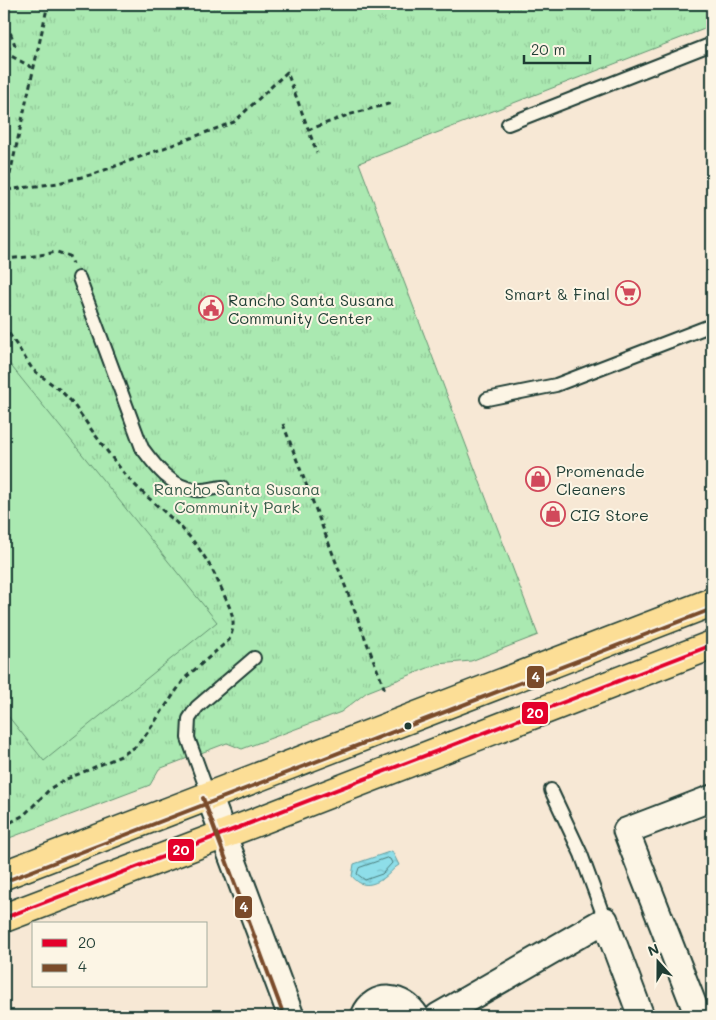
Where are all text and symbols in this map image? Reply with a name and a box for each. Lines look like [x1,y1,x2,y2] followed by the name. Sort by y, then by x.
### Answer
[524,32,590,64] scale bar
[531,39,565,59] text: 20 m
[615,280,641,306] supermarket icon: Smart & Final
[505,283,610,304] place label: Smart & Final
[228,289,394,328] place label: Rancho Santa Susana Community Center
[198,295,224,321] public building icon: Rancho Santa Susana Community Center
[556,460,645,499] place label: Promenade Cleaners
[525,466,551,492] shop icon: Promenade Cleaners
[154,478,320,517] park label: Rancho Santa Susana Community Park
[540,501,566,527] shop icon: CIG Store
[570,504,649,525] place label: CIG Store
[526,665,545,689] line badge: 4
[532,667,541,686] text: 4
[521,701,549,725] line badge: 20
[527,703,543,722] text: 20
[403,721,413,731] unlabelled marker
[167,838,195,862] line badge: 20
[173,840,189,859] text: 20
[234,895,253,919] line badge: 4
[240,897,249,916] text: 4
[32,922,208,988] legend
[78,932,96,952] text: 20
[634,938,684,988] north arrow
[645,939,662,960] text: N
[78,956,87,976] text: 4

